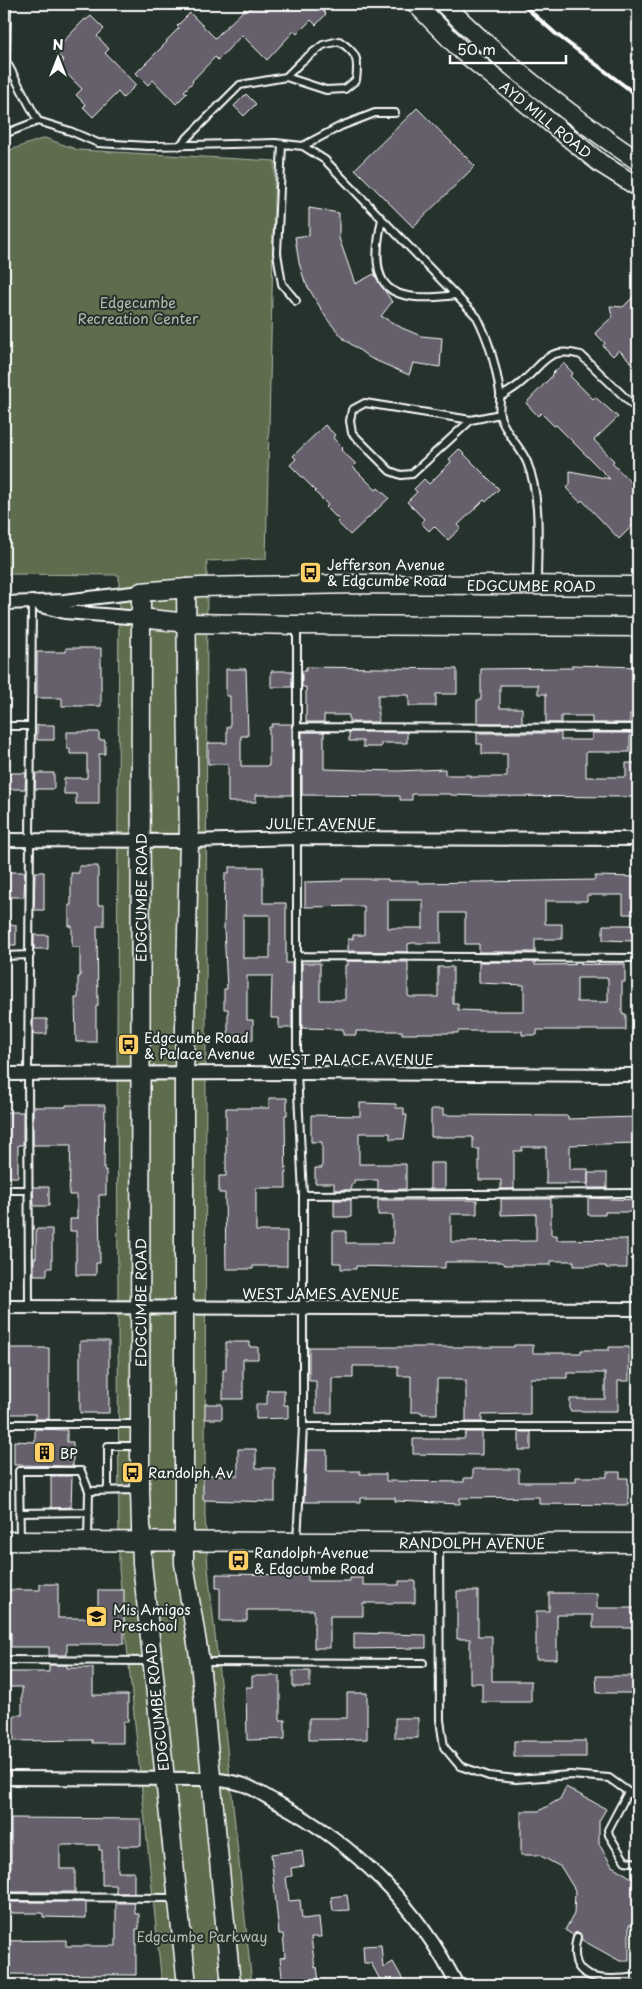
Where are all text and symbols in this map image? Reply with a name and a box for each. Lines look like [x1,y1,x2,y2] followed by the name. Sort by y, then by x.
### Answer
[32,32,82,82] north arrow
[450,32,566,64] scale bar
[52,34,64,55] text: N
[457,37,496,60] text: 50 m
[496,75,597,163] street label: AYD MILL ROAD
[77,292,199,329] park label: Edgecumbe Recreation Center
[327,554,447,591] place label: Jefferson Avenue & Edgcumbe Road
[299,560,323,584] bus stop icon: Jefferson Avenue & Edgcumbe Road
[467,574,596,596] street label: EDGCUMBE ROAD
[266,813,377,834] street label: JULIET AVENUE
[130,833,151,962] street label: EDGCUMBE ROAD
[144,1027,255,1064] place label: Edgcumbe Road & Palace Avenue
[116,1033,140,1057] bus stop icon: Edgcumbe Road & Palace Avenue
[268,1049,434,1070] street label: WEST PALACE AVENUE
[130,1238,151,1367] street label: EDGCUMBE ROAD
[242,1283,400,1304] street label: WEST JAMES AVENUE
[32,1441,56,1465] building icon: BP
[60,1443,78,1464] place label: BP
[120,1460,144,1484] bus stop icon: Randolph Av
[148,1462,234,1483] place label: Randolph Av
[399,1532,545,1553] street label: RANDOLPH AVENUE
[254,1542,374,1579] place label: Randolph Avenue & Edgcumbe Road
[226,1548,250,1572] bus stop icon: Randolph Avenue & Edgcumbe Road
[113,1599,191,1636] place label: Mis Amigos Preschool
[85,1605,109,1629] school or university icon: Mis Amigos Preschool
[140,1642,174,1772] street label: EDGCUMBE ROAD
[137,1926,267,1947] park label: Edgcumbe Parkway

